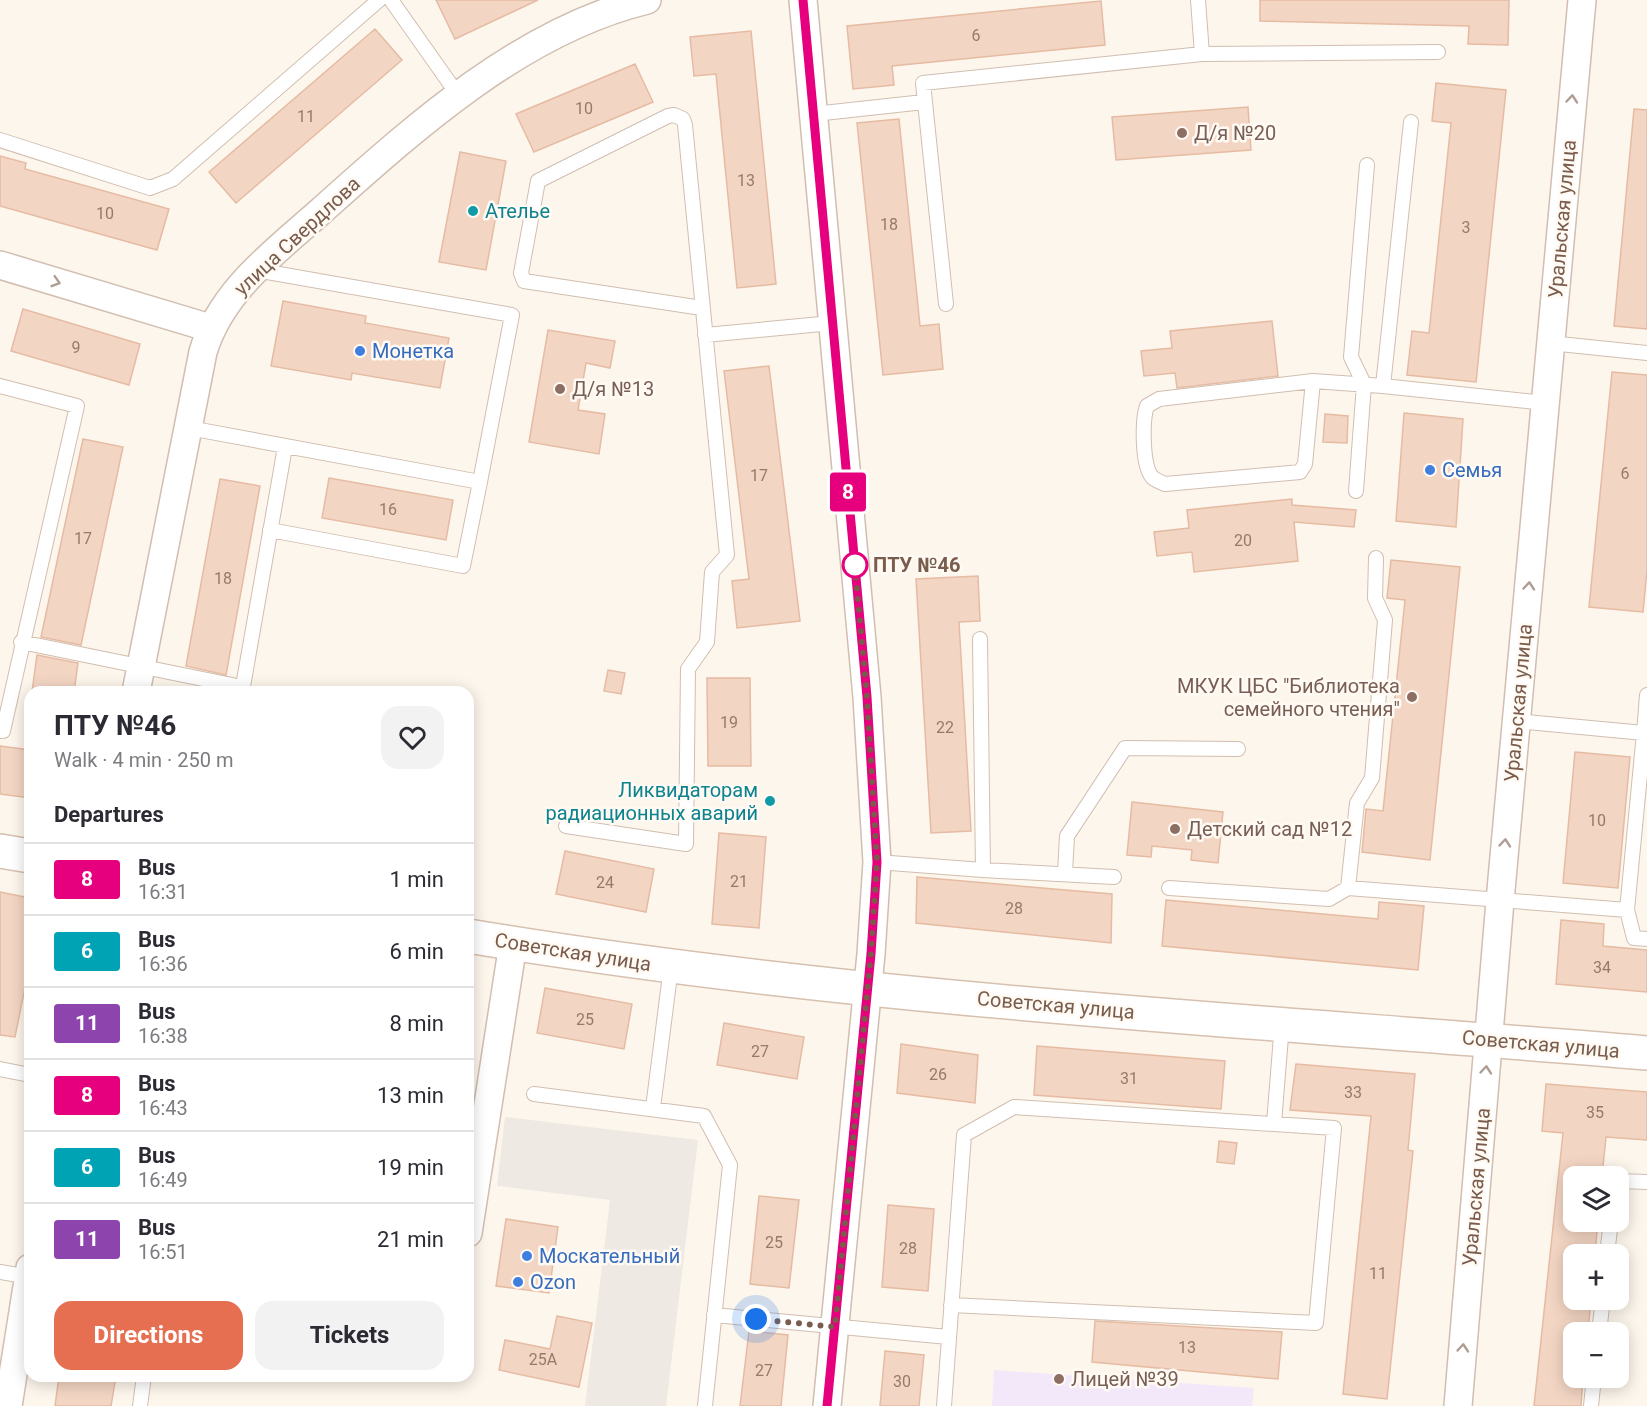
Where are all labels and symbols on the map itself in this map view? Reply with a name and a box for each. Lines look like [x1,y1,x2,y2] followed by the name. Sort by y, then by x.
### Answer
[972,26,981,45] house number: 6
[1566,95,1579,104] one-way arrow
[575,99,593,118] house number: 10
[297,107,315,126] house number: 11
[1194,121,1276,145] place label: Д/я №20
[1175,126,1189,140] marker: Д/я №20
[1543,139,1581,299] street label: Уральская улица
[737,171,755,190] house number: 13
[229,172,365,300] street label: улица Свердлова
[485,199,550,223] place label: Ателье
[96,204,114,223] house number: 10
[466,204,480,218] marker: Ателье
[880,215,898,234] house number: 18
[1462,218,1471,237] house number: 3
[50,275,61,287] one-way arrow
[72,338,81,357] house number: 9
[372,339,454,363] place label: Монетка
[353,344,367,358] marker: Монетка
[572,377,654,401] place label: Д/я №13
[553,382,567,396] marker: Д/я №13
[1442,458,1502,482] place label: Семья
[1423,463,1437,477] marker: Семья
[1621,464,1630,483] house number: 6
[750,466,768,485] house number: 17
[828,472,868,512] line badge: 8
[379,500,397,519] house number: 16
[74,529,92,548] house number: 17
[1234,531,1252,550] house number: 20
[842,552,868,578] marker: ПТУ №46
[873,553,960,577] place label: ПТУ №46
[214,569,232,588] house number: 18
[1522,582,1535,591] one-way arrow
[1499,623,1537,783] street label: Уральская улица
[1177,674,1400,721] place label: МКУК ЦБС "Библиотека семейного чтения"
[1405,690,1419,704] marker: МКУК ЦБС "Библиотека семейного чтения"
[720,713,738,732] house number: 19
[936,718,954,737] house number: 22
[546,778,758,825] place label: Ликвидаторам радиационных аварий
[763,794,777,808] marker: Ликвидаторам радиационных аварий
[1588,811,1606,830] house number: 10
[1187,817,1352,841] place label: Детский сад №12
[1168,822,1182,836] marker: Детский сад №12
[1498,839,1511,848] one-way arrow
[730,872,748,891] house number: 21
[596,873,614,892] house number: 24
[1005,899,1023,918] house number: 28
[493,928,653,976] street label: Советская улица
[1593,958,1611,977] house number: 34
[976,986,1136,1024] street label: Советская улица
[576,1010,594,1029] house number: 25
[1461,1025,1621,1063] street label: Советская улица
[751,1042,769,1061] house number: 27
[929,1065,947,1084] house number: 26
[1479,1065,1492,1074] one-way arrow
[1120,1069,1138,1088] house number: 31
[1344,1083,1362,1102] house number: 33
[1586,1103,1604,1122] house number: 35
[1457,1107,1495,1267] street label: Уральская улица
[765,1233,783,1252] house number: 25
[899,1239,917,1258] house number: 28
[539,1244,680,1268] place label: Москательный
[520,1249,534,1263] marker: Москательный
[1369,1264,1387,1283] house number: 11
[530,1270,576,1294] place label: Ozon
[511,1275,525,1289] marker: Ozon
[741,1304,771,1334] your location
[1178,1338,1196,1357] house number: 13
[1456,1343,1469,1352] one-way arrow
[529,1350,558,1369] house number: 25А
[755,1361,773,1380] house number: 27
[1071,1367,1179,1391] place label: Лицей №39
[893,1372,911,1391] house number: 30
[1052,1372,1066,1386] marker: Лицей №39

